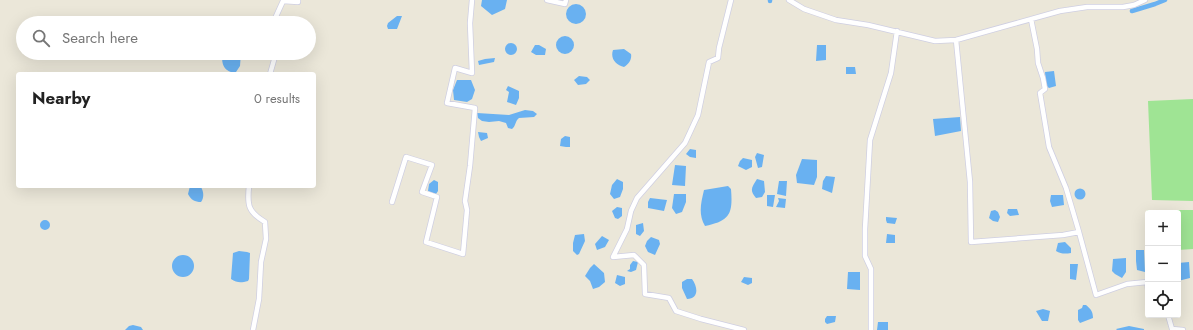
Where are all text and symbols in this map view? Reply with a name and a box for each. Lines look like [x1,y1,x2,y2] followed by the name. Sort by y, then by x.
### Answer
[16,16,316,60] search box
[30,27,52,49] icon: search
[62,27,138,49] text: Search here
[32,86,90,110] text: Nearby
[254,89,300,108] text: 0 results
[1145,210,1181,318] map controls
[1145,210,1181,246] button: +
[1145,246,1181,282] button: −
[1145,282,1181,318] button: locate

